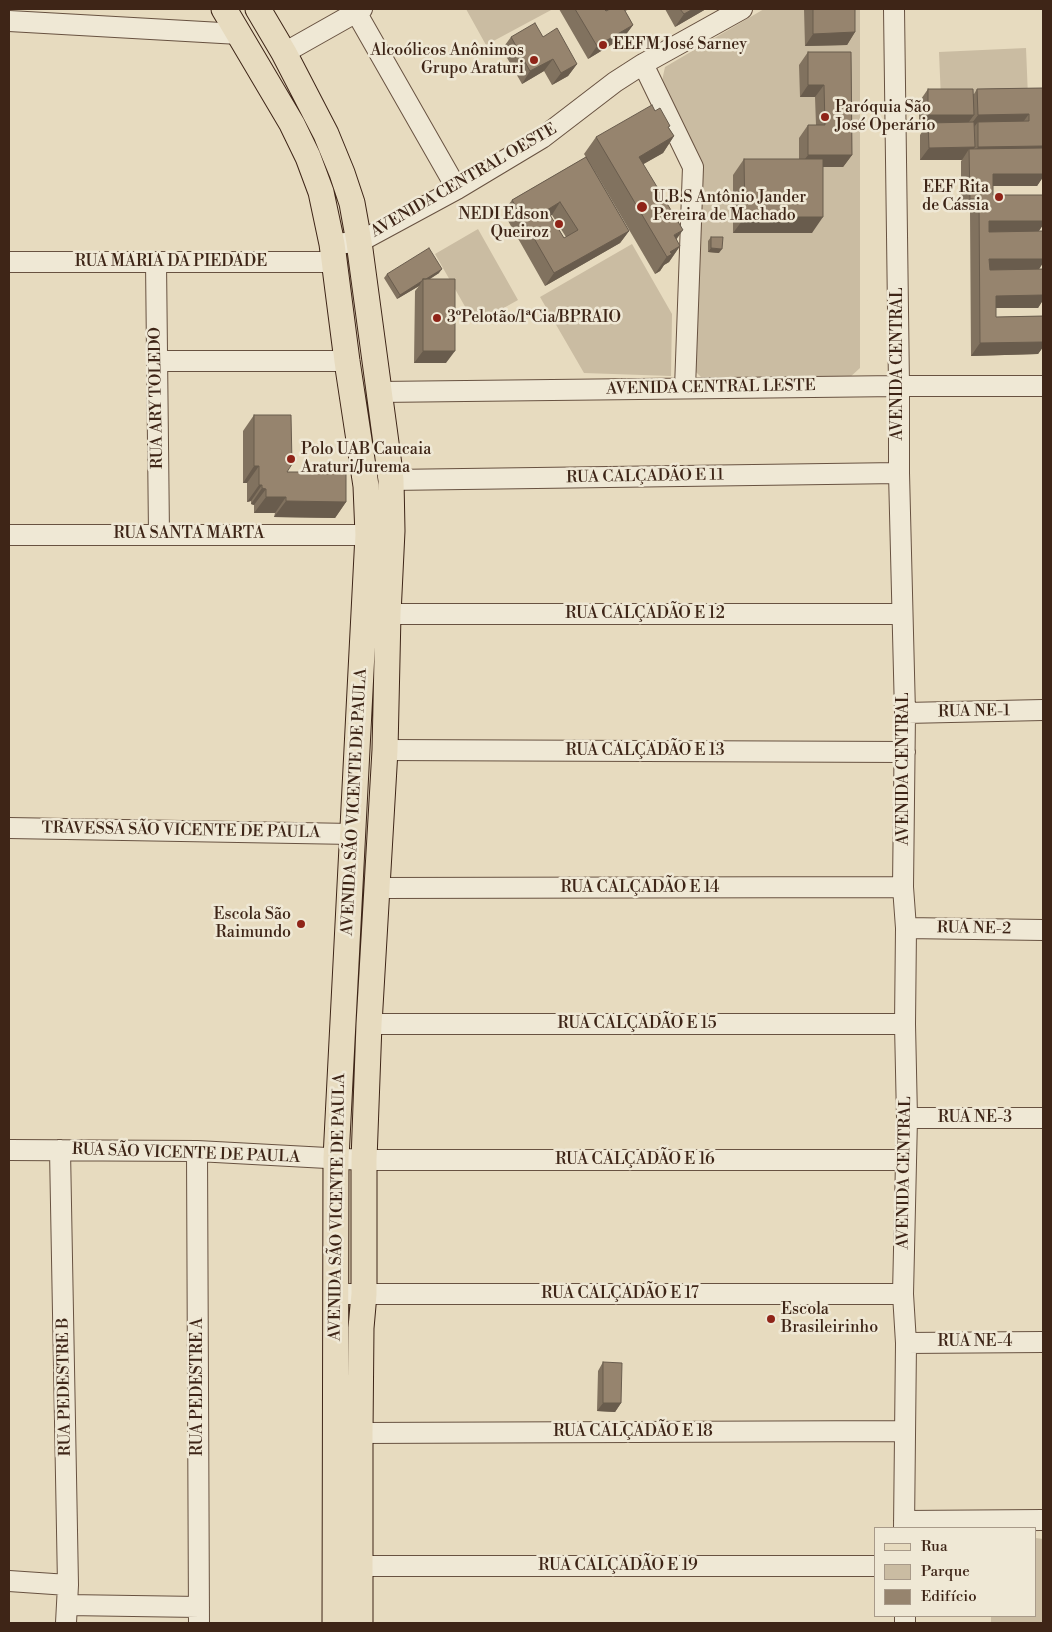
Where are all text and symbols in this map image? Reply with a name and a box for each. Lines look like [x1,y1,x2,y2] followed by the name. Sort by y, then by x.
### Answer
[613,35,747,55] place label: EEFM José Sarney
[597,39,609,51] marker: EEFM José Sarney
[370,41,524,79] place label: Alcoólicos Anônimos Grupo Araturi
[528,54,540,66] marker: Alcoólicos Anônimos Grupo Araturi
[835,98,936,136] place label: Paróquia São José Operário
[819,111,831,123] marker: Paróquia São José Operário
[368,120,560,242] street label: AVENIDA CENTRAL OESTE
[922,178,989,216] place label: EEF Rita de Cássia
[653,188,806,226] place label: U.B.S Antônio Jander Pereira de Machado
[993,191,1005,203] marker: EEF Rita de Cássia
[635,200,649,214] marker: U.B.S Antônio Jander Pereira de Machado
[459,205,549,243] place label: NEDI Edson Queiroz
[553,218,565,230] marker: NEDI Edson Queiroz
[75,252,267,272] street label: RUA MARIA DA PIEDADE
[888,287,908,441] street label: AVENIDA CENTRAL
[447,308,621,328] place label: 3ºPelotão/1ªCia/BPRAIO
[431,312,443,324] marker: 3ºPelotão/1ªCia/BPRAIO
[146,327,168,469] street label: RUA ARY TOLEDO
[606,377,816,399] street label: AVENIDA CENTRAL LESTE
[301,440,431,478] place label: Polo UAB Caucaia Araturi/Jurema
[285,453,297,465] marker: Polo UAB Caucaia Araturi/Jurema
[566,466,724,488] street label: RUA CALÇADÃO E 11
[113,524,265,544] street label: RUA SANTA MARTA
[565,604,725,624] street label: RUA CALÇADÃO E 12
[338,668,372,936] street label: AVENIDA SÃO VICENTE DE PAULA
[894,692,914,846] street label: AVENIDA CENTRAL
[938,702,1010,722] street label: RUA NE-1
[565,741,725,761] street label: RUA CALÇADÃO E 13
[41,819,321,843] street label: TRAVESSA SÃO VICENTE DE PAULA
[560,878,720,898] street label: RUA CALÇADÃO E 14
[213,905,291,943] place label: Escola São Raimundo
[295,918,307,930] marker: Escola São Raimundo
[937,919,1011,939] street label: RUA NE-2
[557,1014,717,1034] street label: RUA CALÇADÃO E 15
[326,1073,350,1341] street label: AVENIDA SÃO VICENTE DE PAULA
[894,1096,916,1250] street label: AVENIDA CENTRAL
[938,1108,1012,1128] street label: RUA NE-3
[71,1140,301,1168] street label: RUA SÃO VICENTE DE PAULA
[555,1150,715,1170] street label: RUA CALÇADÃO E 16
[541,1284,699,1304] street label: RUA CALÇADÃO E 17
[781,1300,878,1338] place label: Escola Brasileirinho
[765,1313,777,1325] marker: Escola Brasileirinho
[54,1317,76,1457] street label: RUA PEDESTRE B
[188,1318,208,1456] street label: RUA PEDESTRE A
[938,1332,1012,1352] street label: RUA NE-4
[553,1422,713,1442] street label: RUA CALÇADÃO E 18
[874,1527,1037,1617] legend
[921,1537,948,1556] text: Rua
[538,1556,698,1576] street label: RUA CALÇADÃO E 19
[921,1562,970,1581] text: Parque
[921,1587,977,1606] text: Edifício

